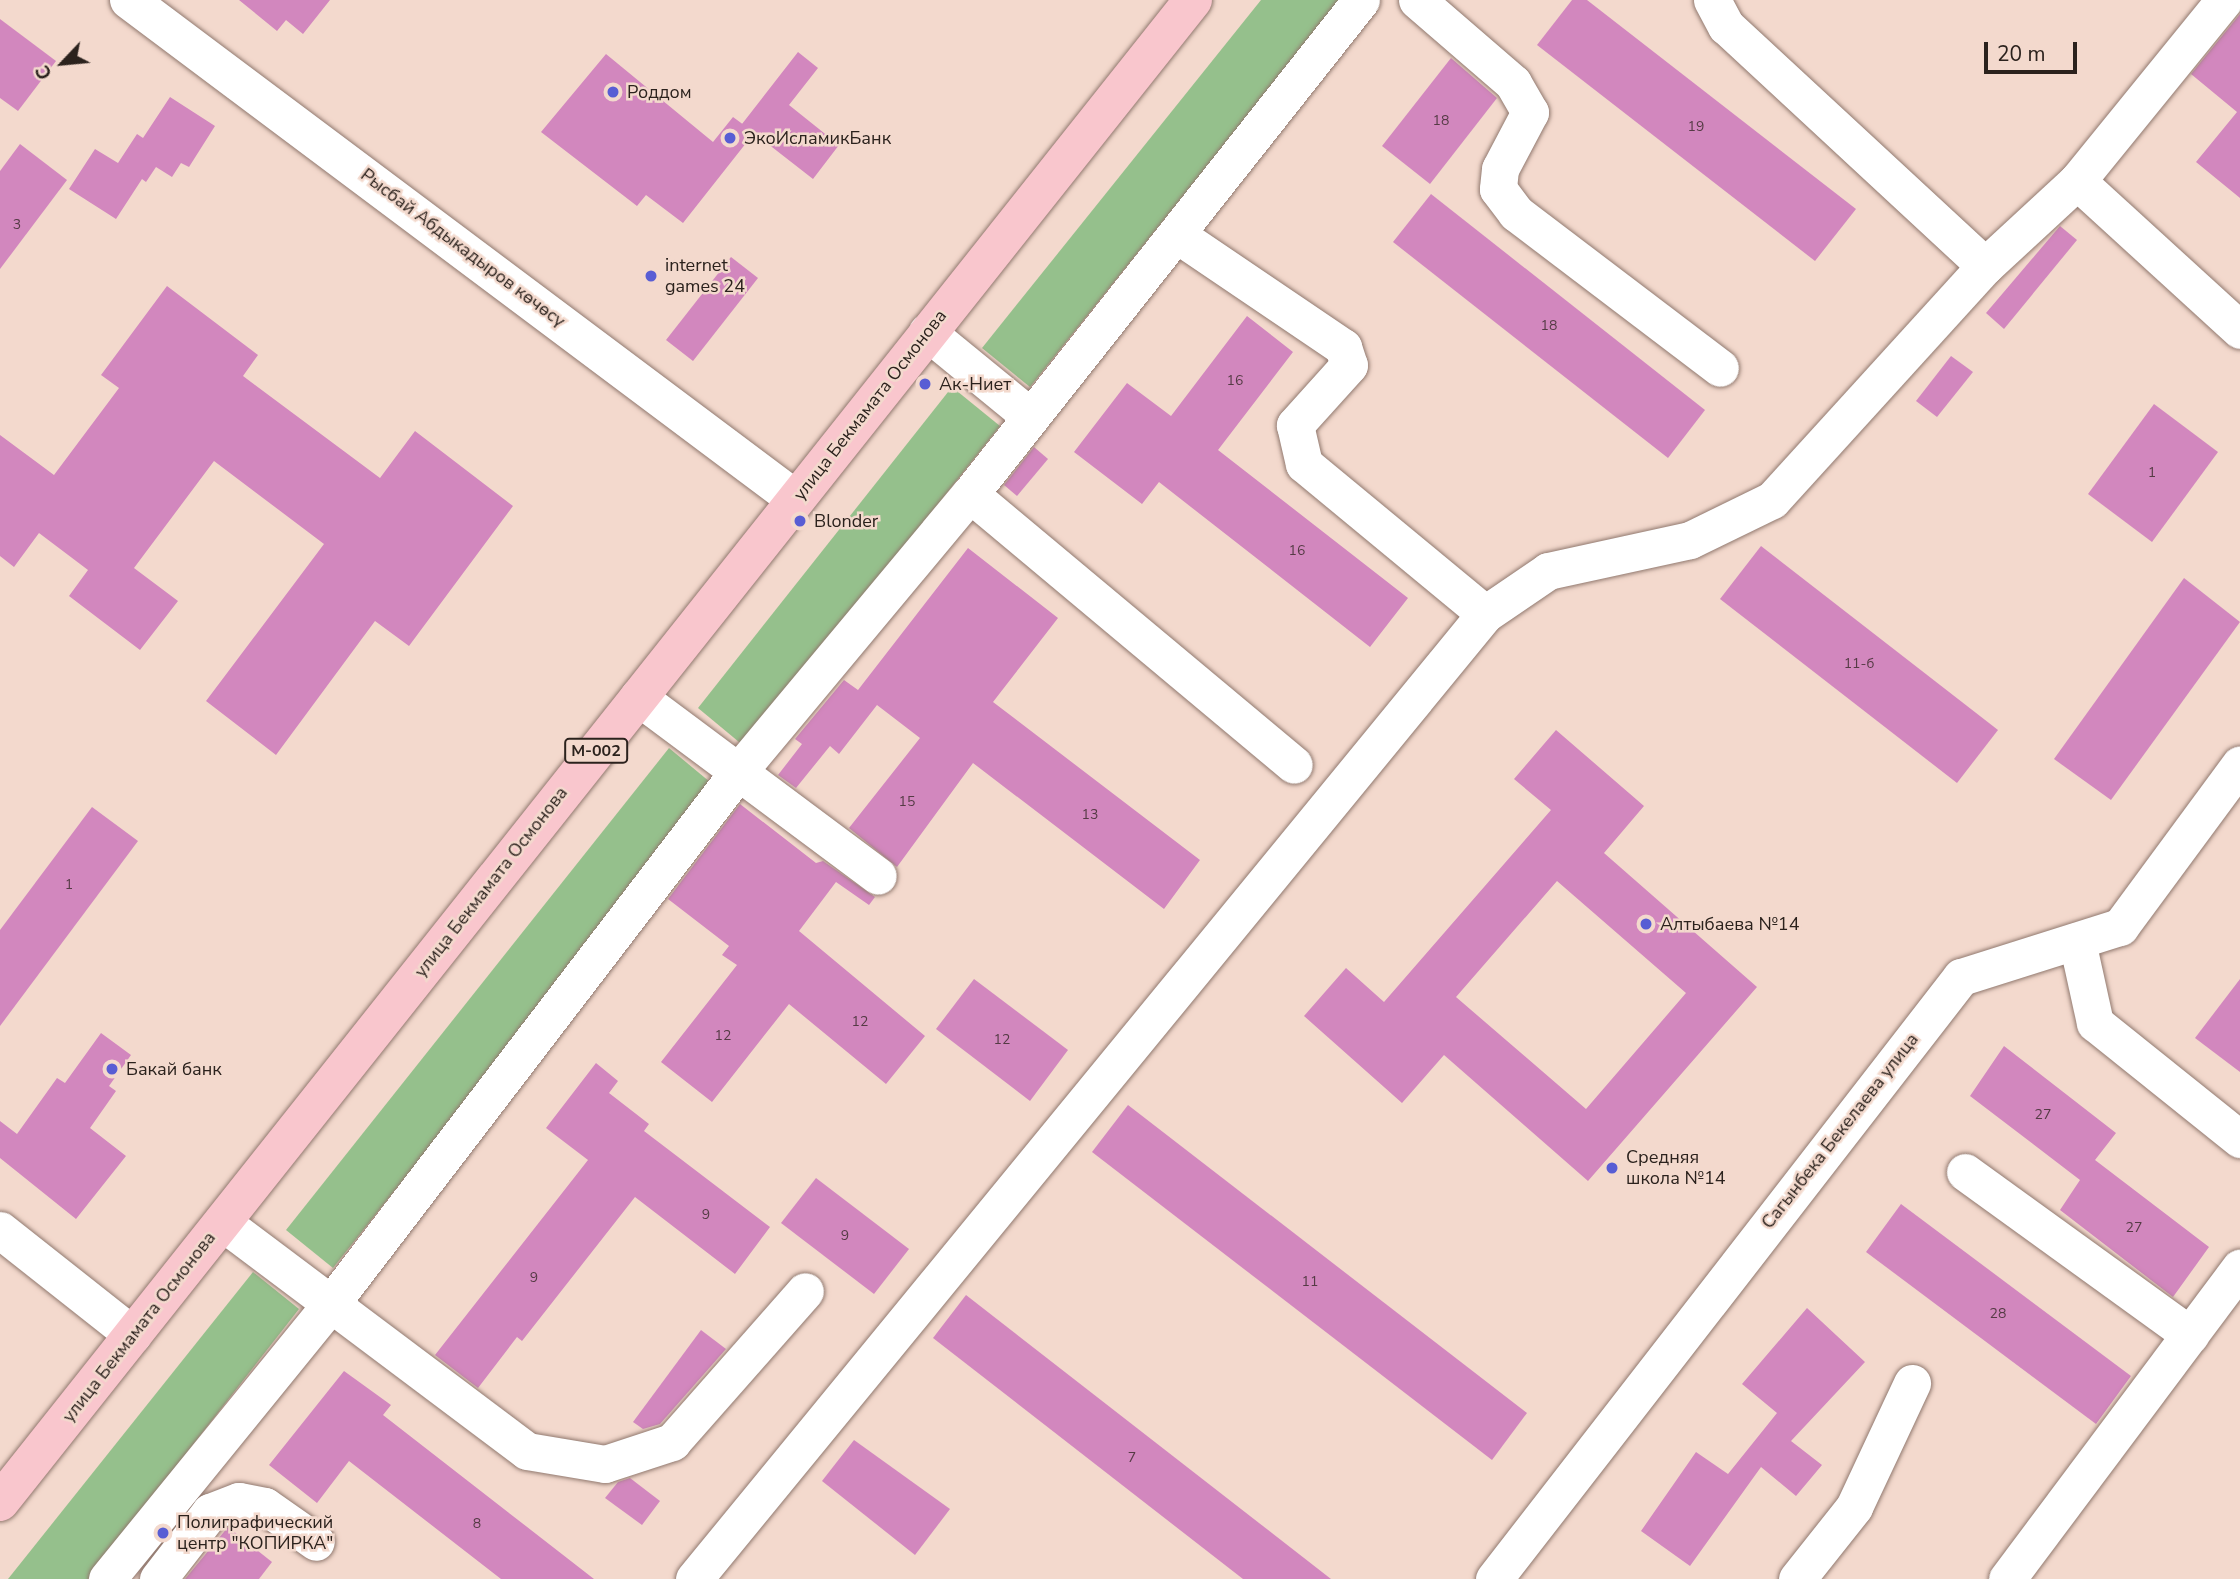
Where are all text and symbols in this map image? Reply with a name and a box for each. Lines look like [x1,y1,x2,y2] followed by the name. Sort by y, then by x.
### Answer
[28,28,98,98] north arrow
[1988,28,2081,72] scale bar
[1997,40,2046,68] text: 20 m
[30,61,59,84] text: С
[627,81,692,103] place label: Роддом
[605,84,621,100] marker: Роддом
[1433,113,1449,129] house number: 18
[1688,119,1704,135] house number: 19
[744,127,891,149] place label: ЭкоИсламикБанк
[722,130,738,146] marker: ЭкоИсламикБанк
[356,164,570,332] street label: Рысбай Абдыкадыров көчөсү
[13,217,21,233] house number: 3
[665,255,745,298] place label: internet games 24
[643,268,659,284] marker: internet games 24
[789,305,951,505] street label: улица Бекмамата Осмонова
[1541,318,1557,334] house number: 18
[939,373,1011,395] place label: Ак-Ниет
[1227,373,1243,389] house number: 16
[917,376,933,392] marker: Ак-Ниет
[2148,465,2156,481] house number: 1
[814,510,878,532] place label: Blonder
[792,513,808,529] marker: Blonder
[1289,543,1305,559] house number: 16
[1844,656,1874,672] house number: 11-б
[563,738,629,764] road number: M-002
[410,782,572,982] street label: улица Бекмамата Осмонова
[899,794,915,810] house number: 15
[1082,807,1098,823] house number: 13
[65,877,73,893] house number: 1
[1660,913,1799,935] place label: Алтыбаева №14
[1638,916,1654,932] marker: Алтыбаева №14
[852,1014,868,1030] house number: 12
[715,1028,731,1044] house number: 12
[1757,1029,1923,1233] street label: Сагынбека Бекелаева улица
[994,1032,1010,1048] house number: 12
[126,1058,222,1080] place label: Бакай банк
[104,1061,120,1077] marker: Бакай банк
[2035,1107,2051,1123] house number: 27
[1626,1147,1726,1190] place label: Средняя школа №14
[1604,1160,1620,1176] marker: Средняя школа №14
[702,1207,710,1223] house number: 9
[2126,1220,2142,1236] house number: 27
[58,1227,220,1427] street label: улица Бекмамата Осмонова
[841,1228,849,1244] house number: 9
[530,1270,538,1286] house number: 9
[1302,1274,1318,1290] house number: 11
[1990,1306,2006,1322] house number: 28
[1128,1450,1136,1466] house number: 7
[177,1512,333,1554] place label: Полиграфический центр "КОПИРКА"
[473,1516,481,1532] house number: 8
[155,1525,171,1541] marker: Полиграфический центр "КОПИРКА"

